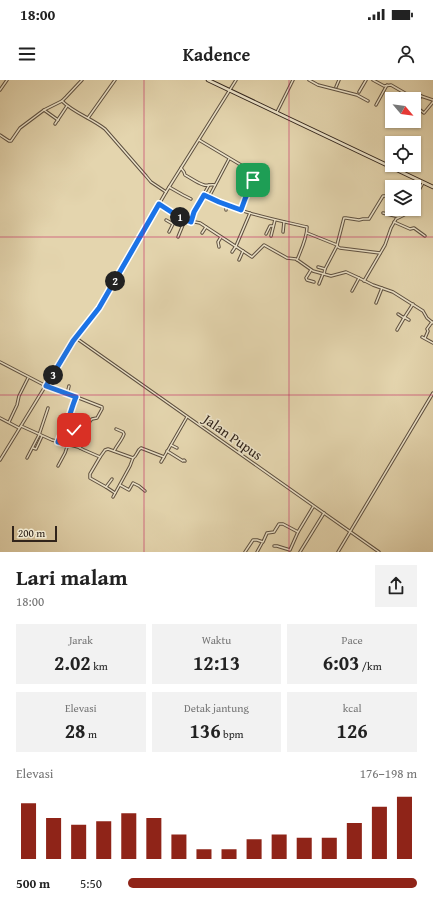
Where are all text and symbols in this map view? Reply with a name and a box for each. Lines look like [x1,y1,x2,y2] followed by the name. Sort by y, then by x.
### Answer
[20,4,55,25] text: 18:00
[183,41,250,68] text: Kadence
[16,43,38,65] icon: menu
[395,43,417,65] icon: person
[385,92,421,128] north arrow
[385,92,421,216] map controls
[385,136,421,172] button: locate
[236,163,270,197] pin
[242,169,264,191] icon: arrive
[385,180,421,216] button: layers
[170,207,190,227] pin: 1
[177,209,183,225] text: 1
[105,271,125,291] pin: 2
[112,273,118,289] text: 2
[43,365,63,385] pin: 3
[50,367,56,383] text: 3
[198,408,267,465] street label: Jalan Pupus
[57,413,91,447] pin
[63,419,85,441] icon: check
[12,524,57,543] scale bar
[18,525,45,541] text: 200 m
[16,561,128,593] text: Lari malam
[375,565,417,607] button: share
[16,592,44,611] text: 18:00
[69,632,93,648] text: Jarak
[202,632,231,648] text: Waktu
[342,632,363,648] text: Pace
[54,648,91,677] text: 2.02
[193,648,240,677] text: 12:13
[323,648,359,677] text: 6:03
[91,658,108,674] text: km
[359,658,382,674] text: /km
[65,700,97,716] text: Elevasi
[184,700,249,716] text: Detak jantung
[343,700,362,716] text: kcal
[65,716,85,745] text: 28
[189,716,221,745] text: 136
[337,716,368,745] text: 126
[85,726,97,742] text: m
[221,726,244,742] text: bpm
[16,764,54,783] text: Elevasi
[360,764,417,783] text: 176–198 m
[16,874,50,893] text: 500 m
[80,874,102,893] text: 5:50

